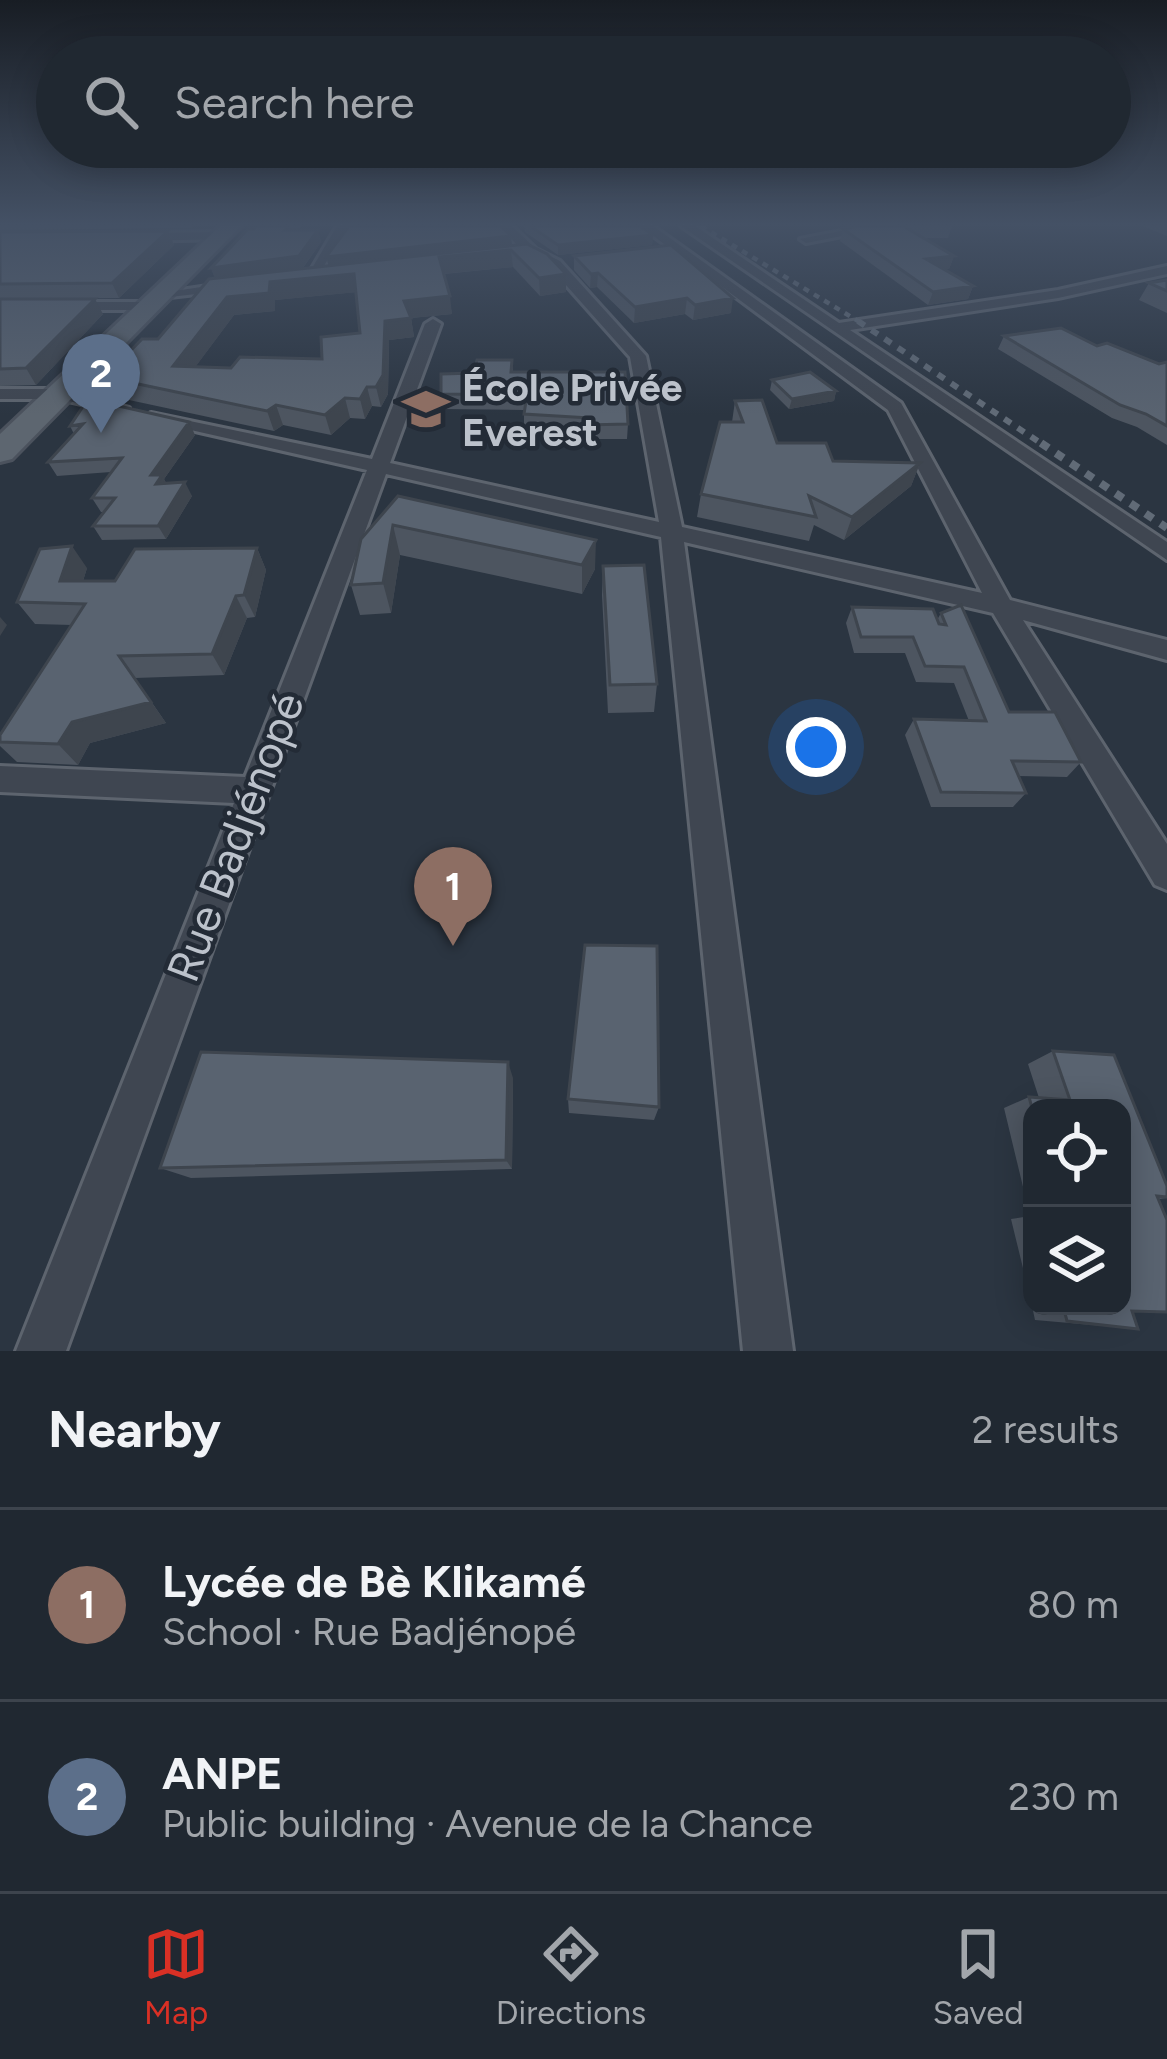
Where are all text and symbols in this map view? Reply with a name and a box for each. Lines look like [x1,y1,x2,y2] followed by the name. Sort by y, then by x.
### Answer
[36,36,1131,168] search box
[78,69,144,135] icon: search
[174,75,414,129] text: Search here
[62,334,140,433] pin: 2
[462,364,682,456] place label: École Privée Everest
[401,384,451,434] school or university icon: École Privée Everest
[155,685,315,989] street label: Rue Badjénopé
[786,717,846,777] your location
[414,847,492,946] pin: 1
[1023,1099,1131,1315] map controls
[1023,1099,1131,1207] button: locate
[1023,1207,1131,1315] button: layers
[48,1399,221,1460] text: Nearby
[972,1406,1119,1453] text: 2 results
[162,1554,586,1608] text: Lycée de Bè Klikamé
[79,1581,95,1628] text: 1
[1027,1581,1119,1628] text: 80 m
[162,1608,576,1655] text: School · Rue Badjénopé
[162,1746,283,1800] text: ANPE
[76,1773,98,1820] text: 2
[1008,1773,1119,1820] text: 230 m
[162,1800,813,1847] text: Public building · Avenue de la Chance
[143,1921,209,2032] tab: Map
[496,1921,646,2032] tab: Directions
[933,1921,1024,2032] tab: Saved

